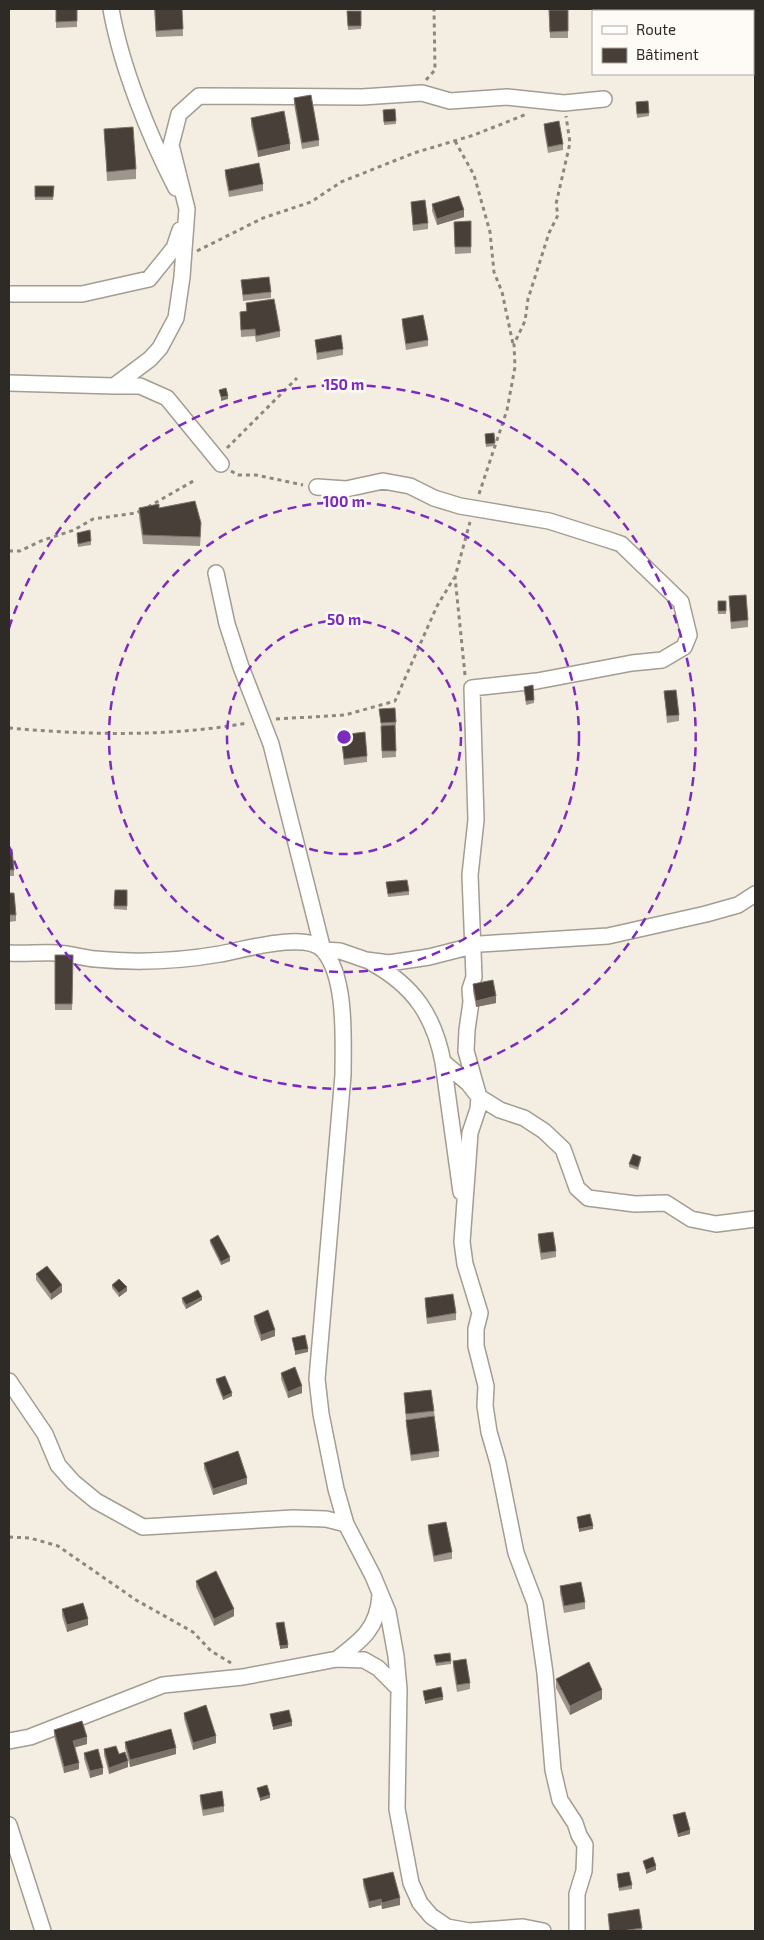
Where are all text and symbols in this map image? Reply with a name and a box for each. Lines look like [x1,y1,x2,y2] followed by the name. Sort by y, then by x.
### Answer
[592,10,754,75] legend
[636,20,676,38] text: Route
[636,45,699,63] text: Bâtiment
[324,375,364,393] text: 150 m
[323,492,365,510] text: 100 m
[327,610,361,628] text: 50 m
[335,728,353,746] centre of rings

